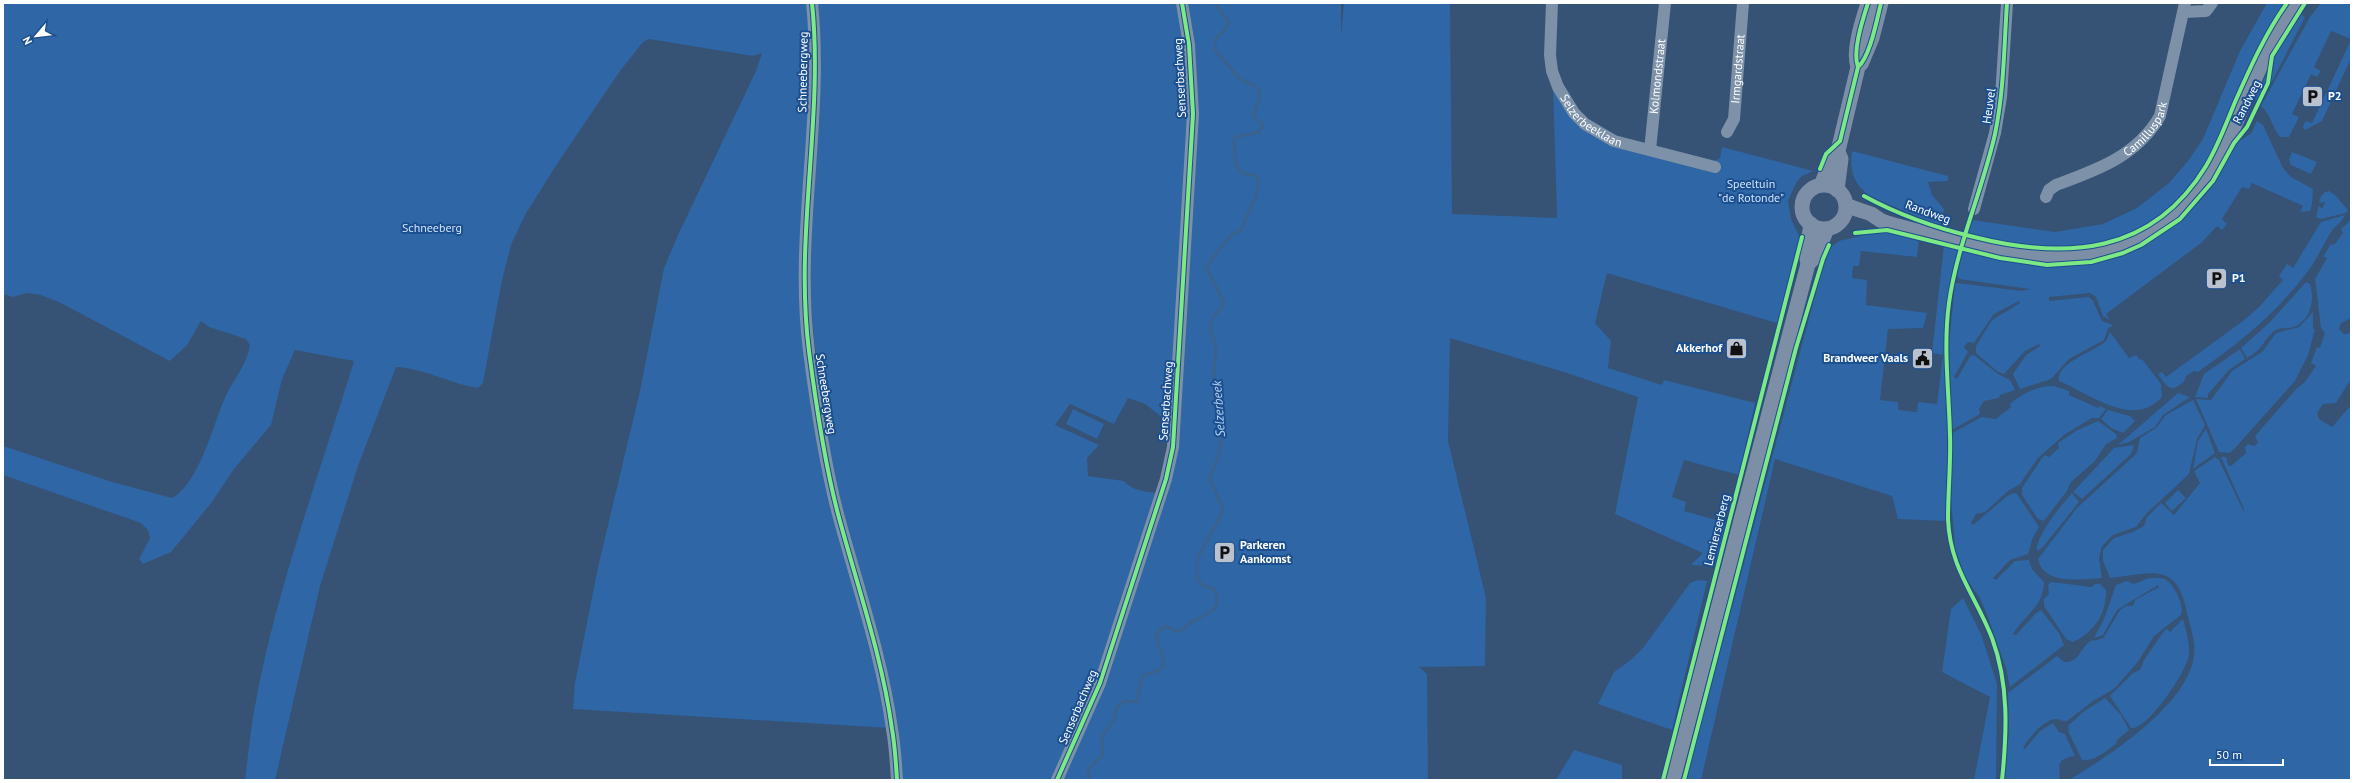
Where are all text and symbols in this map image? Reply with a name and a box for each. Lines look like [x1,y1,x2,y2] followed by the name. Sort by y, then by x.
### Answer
[16,16,56,56] north arrow
[794,31,811,113] street label: Schneebergweg
[19,34,35,47] text: N
[1727,34,1748,104] street label: Irmgardstraat
[1170,38,1189,118] street label: Senserbachweg
[1646,38,1668,114] street label: Kolmondstraat
[2229,77,2264,126] street label: Randweg
[2300,83,2326,109] parking icon: P2
[1979,87,1998,125] street label: Heuvel
[2328,88,2342,103] place label: P2
[1557,91,1624,150] street label: Selzerbeeklaan
[2120,100,2170,159] street label: Camilluspark
[1718,176,1784,205] park label: Speeltuin "de Rotonde"
[1903,196,1953,227] street label: Randweg
[402,220,462,235] park label: Schneeberg
[2204,265,2230,291] parking icon: P1
[2232,270,2246,285] place label: P1
[1724,335,1750,361] shop icon: Akkerhof
[1676,340,1723,355] place label: Akkerhof
[1910,345,1936,371] public building icon: Brandweer Vaals
[1823,350,1908,365] place label: Brandweer Vaals
[813,353,840,435] street label: Schneebergweg
[1155,361,1176,441] street label: Senserbachweg
[1208,379,1229,438] water label: Selzerbeek
[1700,493,1733,567] street label: Lemierserberg
[1240,537,1292,566] place label: Parkeren Aankomst
[1211,539,1237,565] parking icon: Parkeren Aankomst
[1055,667,1100,746] street label: Senserbachweg
[2210,741,2283,767] scale bar
[2216,747,2242,762] text: 50 m

